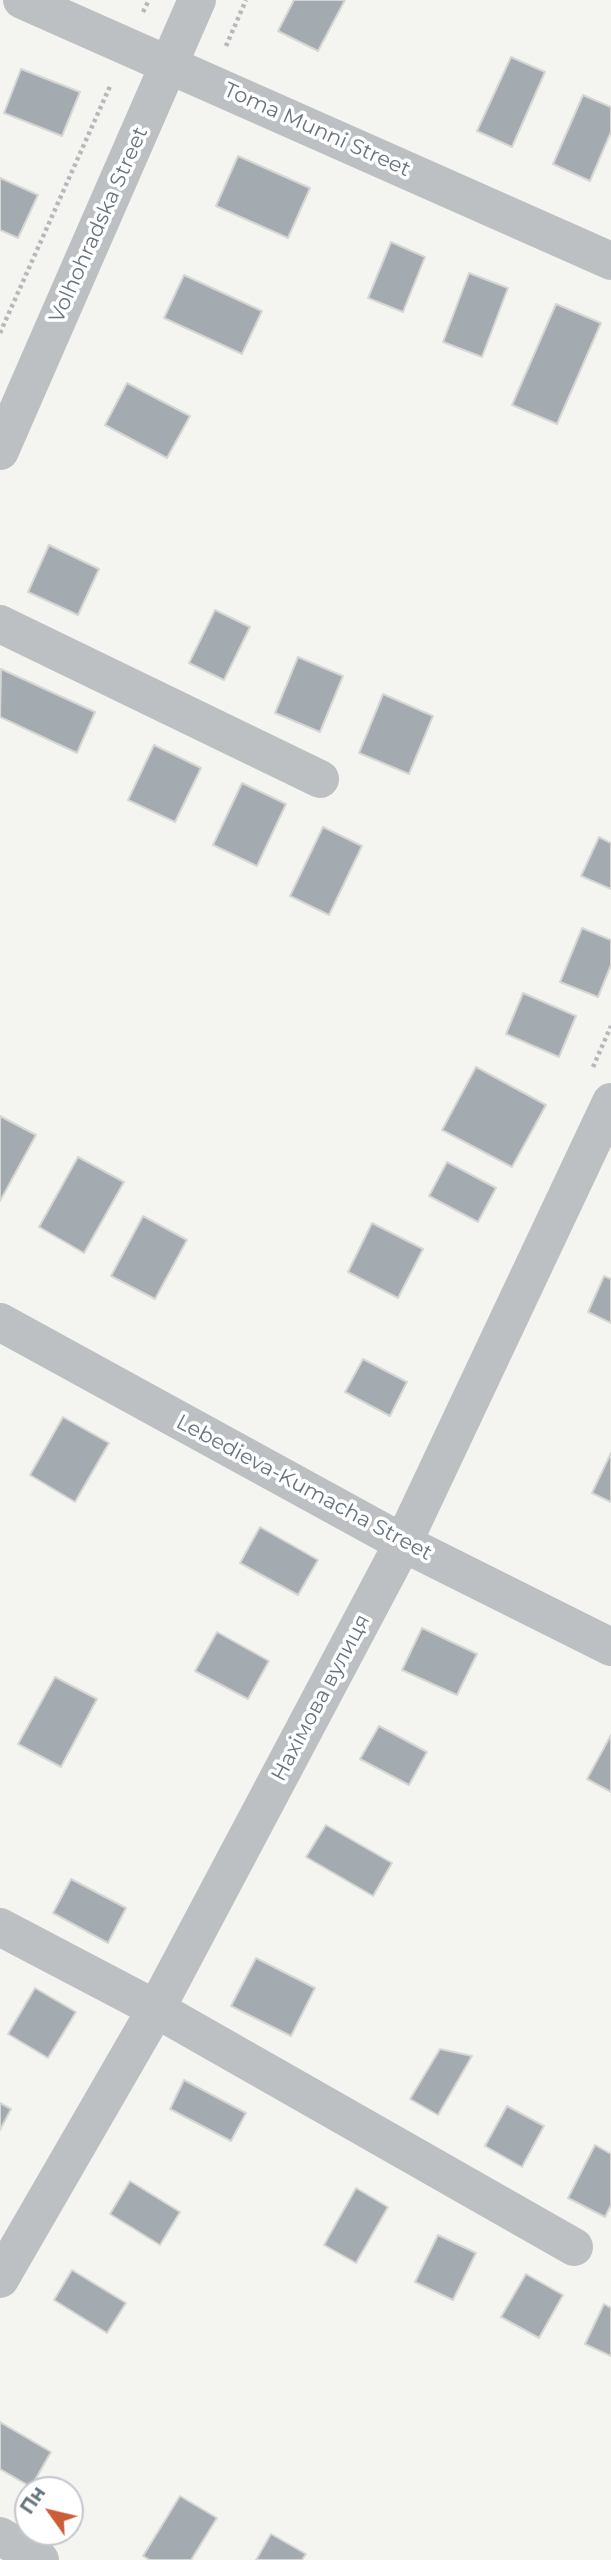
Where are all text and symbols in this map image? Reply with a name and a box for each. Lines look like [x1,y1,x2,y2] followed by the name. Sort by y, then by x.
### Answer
[220,78,414,182] street label: Toma Munni Street
[44,123,154,327] street label: Volhohradska Street
[172,1410,436,1566] street label: Lebedieva-Kumacha Street
[266,1610,376,1786] street label: Нахімова вулиця
[14,2476,84,2546] north arrow
[15,2482,50,2518] text: Пн

